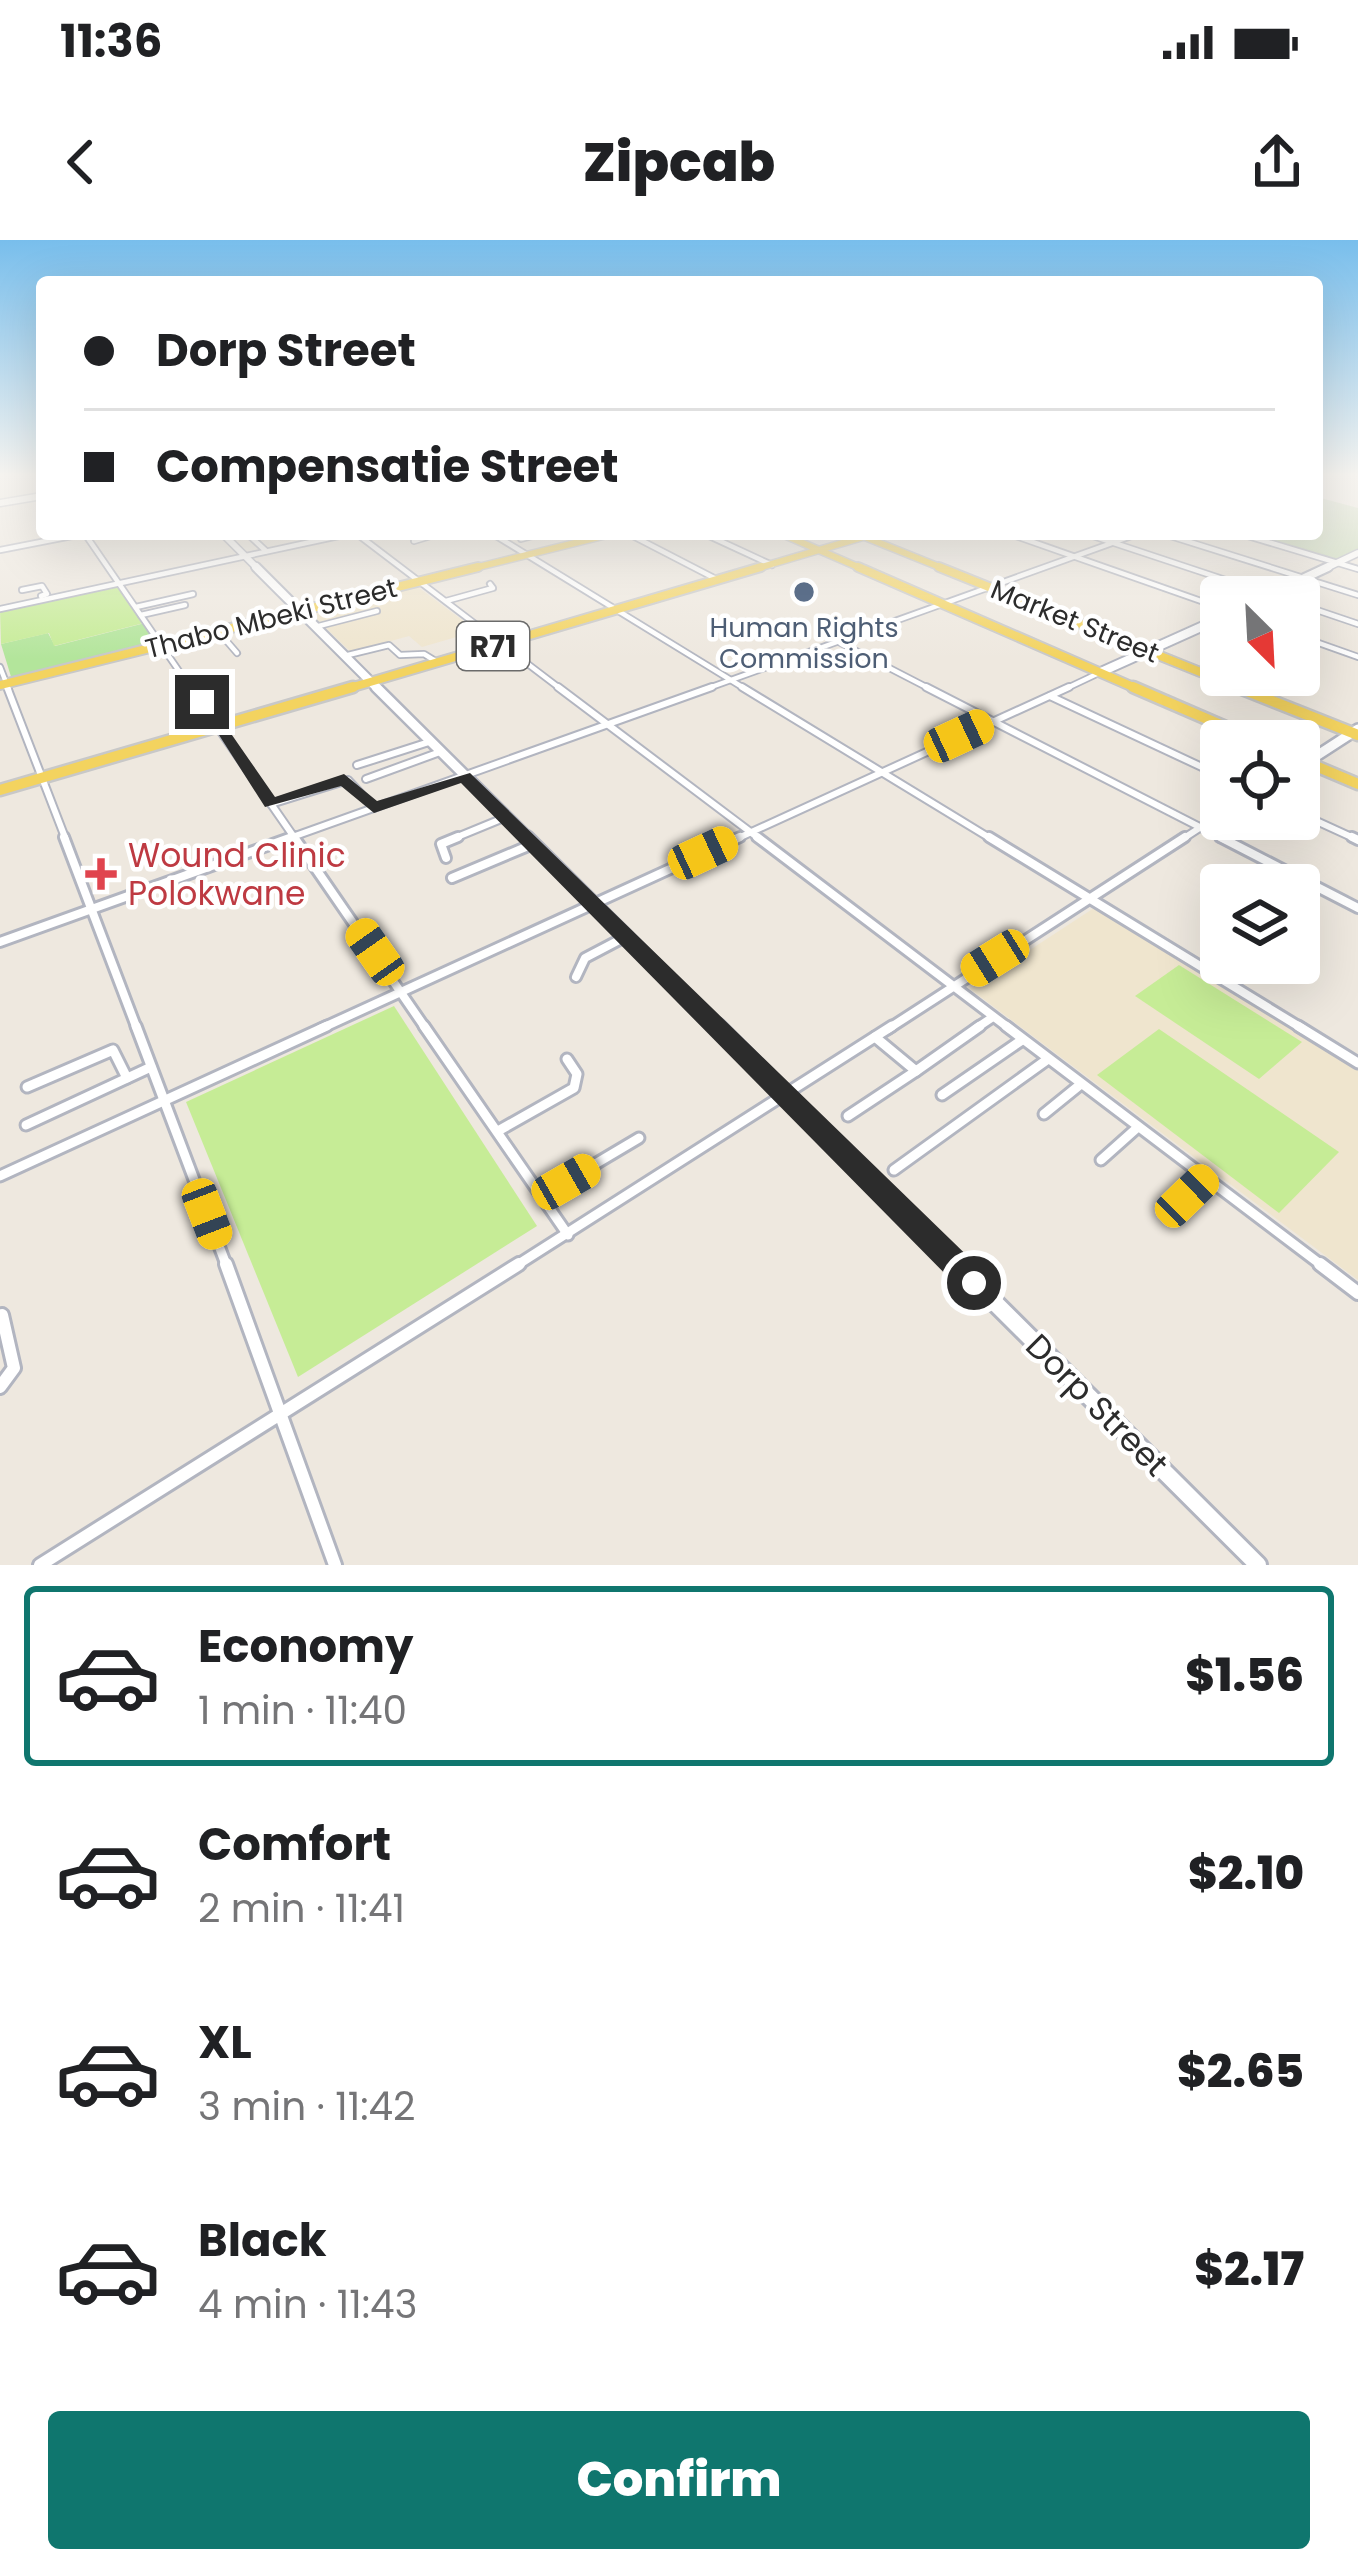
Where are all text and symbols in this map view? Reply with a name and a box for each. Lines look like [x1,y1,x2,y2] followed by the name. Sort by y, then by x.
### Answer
[60,10,163,73] text: 11:36
[583,124,775,200] text: Zipcab
[48,129,114,195] icon: back
[1244,129,1310,195] icon: share
[156,319,416,382] text: Dorp Street
[156,435,619,498] text: Compensatie Street
[141,569,401,667] street label: Thabo Mbeki Street
[985,570,1165,672] street label: Market Street
[1200,576,1320,696] north arrow
[1200,576,1320,984] map controls
[791,579,817,605] marker: Human Rights Commission
[709,609,899,677] place label: Human Rights Commission
[457,622,529,670] road number: R71
[175,675,229,729] route end
[919,704,999,768] car
[1200,720,1320,840] button: locate
[663,821,743,885] car
[128,832,346,917] place label: Wound Clinic Polokwane
[85,858,117,890] marker: Wound Clinic Polokwane
[1200,864,1320,984] button: layers
[340,912,410,992] car
[955,924,1035,992] car
[526,1148,606,1216] car
[1149,1158,1225,1234] car
[177,1174,237,1254] car
[947,1256,1001,1310] route start
[1015,1323,1179,1487] street label: Dorp Street
[198,1615,413,1678] text: Economy
[54,1622,162,1730] icon: car
[1185,1644,1304,1707] text: $1.56
[198,1683,407,1738] text: 1 min · 11:40
[198,1813,391,1876] text: Comfort
[54,1820,162,1928] icon: car
[1188,1842,1304,1905] text: $2.10
[198,1881,405,1936] text: 2 min · 11:41
[198,2011,252,2074] text: XL
[54,2018,162,2126] icon: car
[1177,2040,1304,2103] text: $2.65
[198,2079,415,2134] text: 3 min · 11:42
[198,2209,327,2272] text: Black
[54,2216,162,2324] icon: car
[1194,2238,1304,2301] text: $2.17
[198,2277,418,2332] text: 4 min · 11:43
[48,2411,1310,2549] button: Confirm

